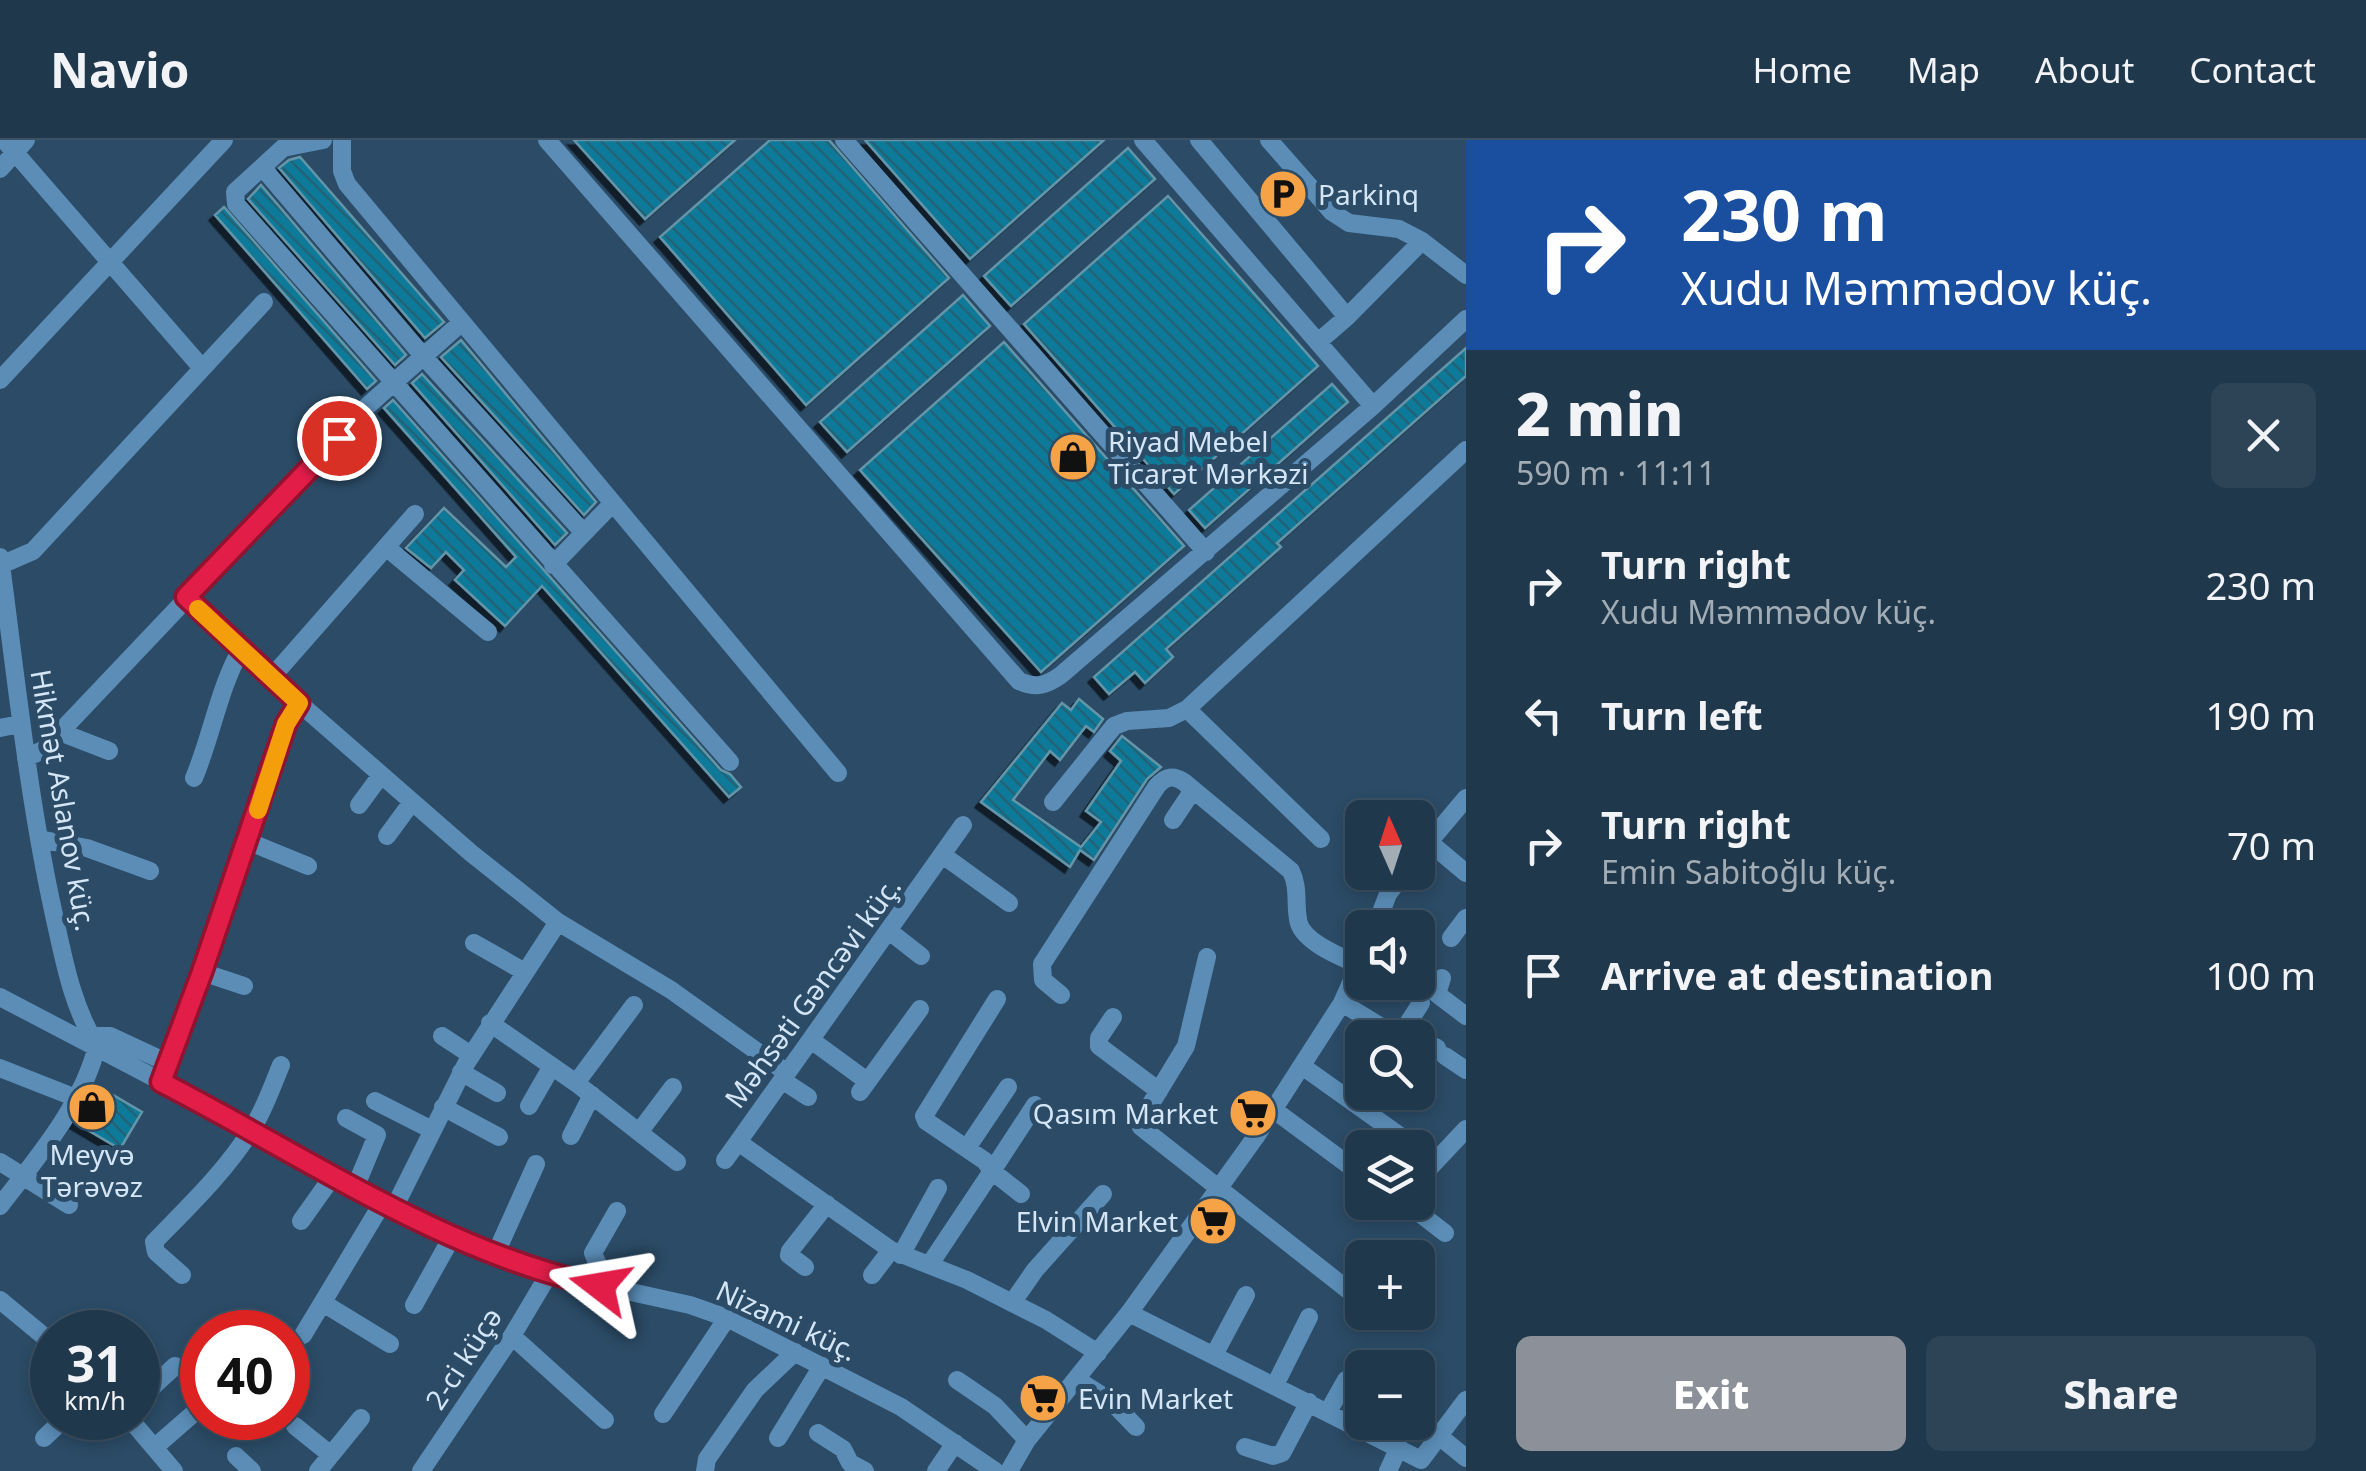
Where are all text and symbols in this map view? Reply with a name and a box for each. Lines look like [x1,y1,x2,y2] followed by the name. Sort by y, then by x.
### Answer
[50,37,190,102] text: Navio
[1753,46,1852,93] text: Home
[1907,46,1980,93] text: Map
[2035,46,2134,93] text: About
[2189,46,2316,93] text: Contact
[1681,166,1888,262] text: 230 m
[1257,168,1309,220] parking icon: Parkinq
[1318,175,1419,213] place label: Parkinq
[1516,180,1646,310] icon: right
[1681,257,2152,318] text: Xudu Məmmədov küç.
[1516,372,1684,454] text: 2 min
[2211,383,2316,488] button: close
[297,396,382,481] pin
[312,411,367,466] icon: arrive
[1108,422,1309,492] place label: Riyad Mebel Ticarət Mərkəzi
[1047,431,1099,483] shop icon: Riyad Mebel Ticarət Mərkəzi
[1516,451,1716,494] text: 590 m · 11:11
[1601,538,1791,590] text: Turn right
[1516,558,1571,613] icon: right
[2205,559,2316,611] text: 230 m
[1601,590,1936,633] text: Xudu Məmmədov küç.
[22,666,106,934] street label: Hikmət Aslanov küç.
[1516,688,1571,743] icon: left
[1601,689,1763,741] text: Turn left
[2205,689,2316,741] text: 190 m
[1601,798,1791,850] text: Turn right
[1345,800,1435,890] north arrow
[1345,800,1435,1440] map controls
[1516,818,1571,873] icon: right
[2227,819,2316,871] text: 70 m
[1601,850,1896,893] text: Emin Sabitoğlu küç.
[715,869,909,1115] street label: Məhsəti Gəncəvi küç.
[1345,910,1435,1000] button: sound
[1516,948,1571,1003] icon: arrive
[1601,949,1993,1001] text: Arrive at destination
[2205,949,2316,1001] text: 100 m
[1345,1020,1435,1110] button: search
[66,1081,118,1133] shop icon: Meyvə Tərəvəz
[1227,1087,1279,1139] supermarket icon: Qasım Market
[1033,1094,1218,1132] place label: Qasım Market
[1345,1130,1435,1220] button: layers
[41,1135,143,1205] place label: Meyvə Tərəvəz
[1187,1195,1239,1247] supermarket icon: Elvin Market
[1016,1202,1178,1240] place label: Elvin Market
[548,1234,652,1338] position arrow
[1345,1240,1435,1330] button: +
[710,1271,864,1369] street label: Nizami küç.
[416,1300,510,1416] street label: 2-ci küçə
[180,1310,310,1440] speed limit sign: 40
[66,1329,124,1397] text: 31
[1516,1336,1906,1451] button: Exit
[1926,1336,2316,1451] button: Share
[1345,1350,1435,1440] button: −
[1017,1372,1069,1424] supermarket icon: Evin Market
[1078,1379,1233,1417] place label: Evin Market
[64,1383,126,1417] text: km/h

